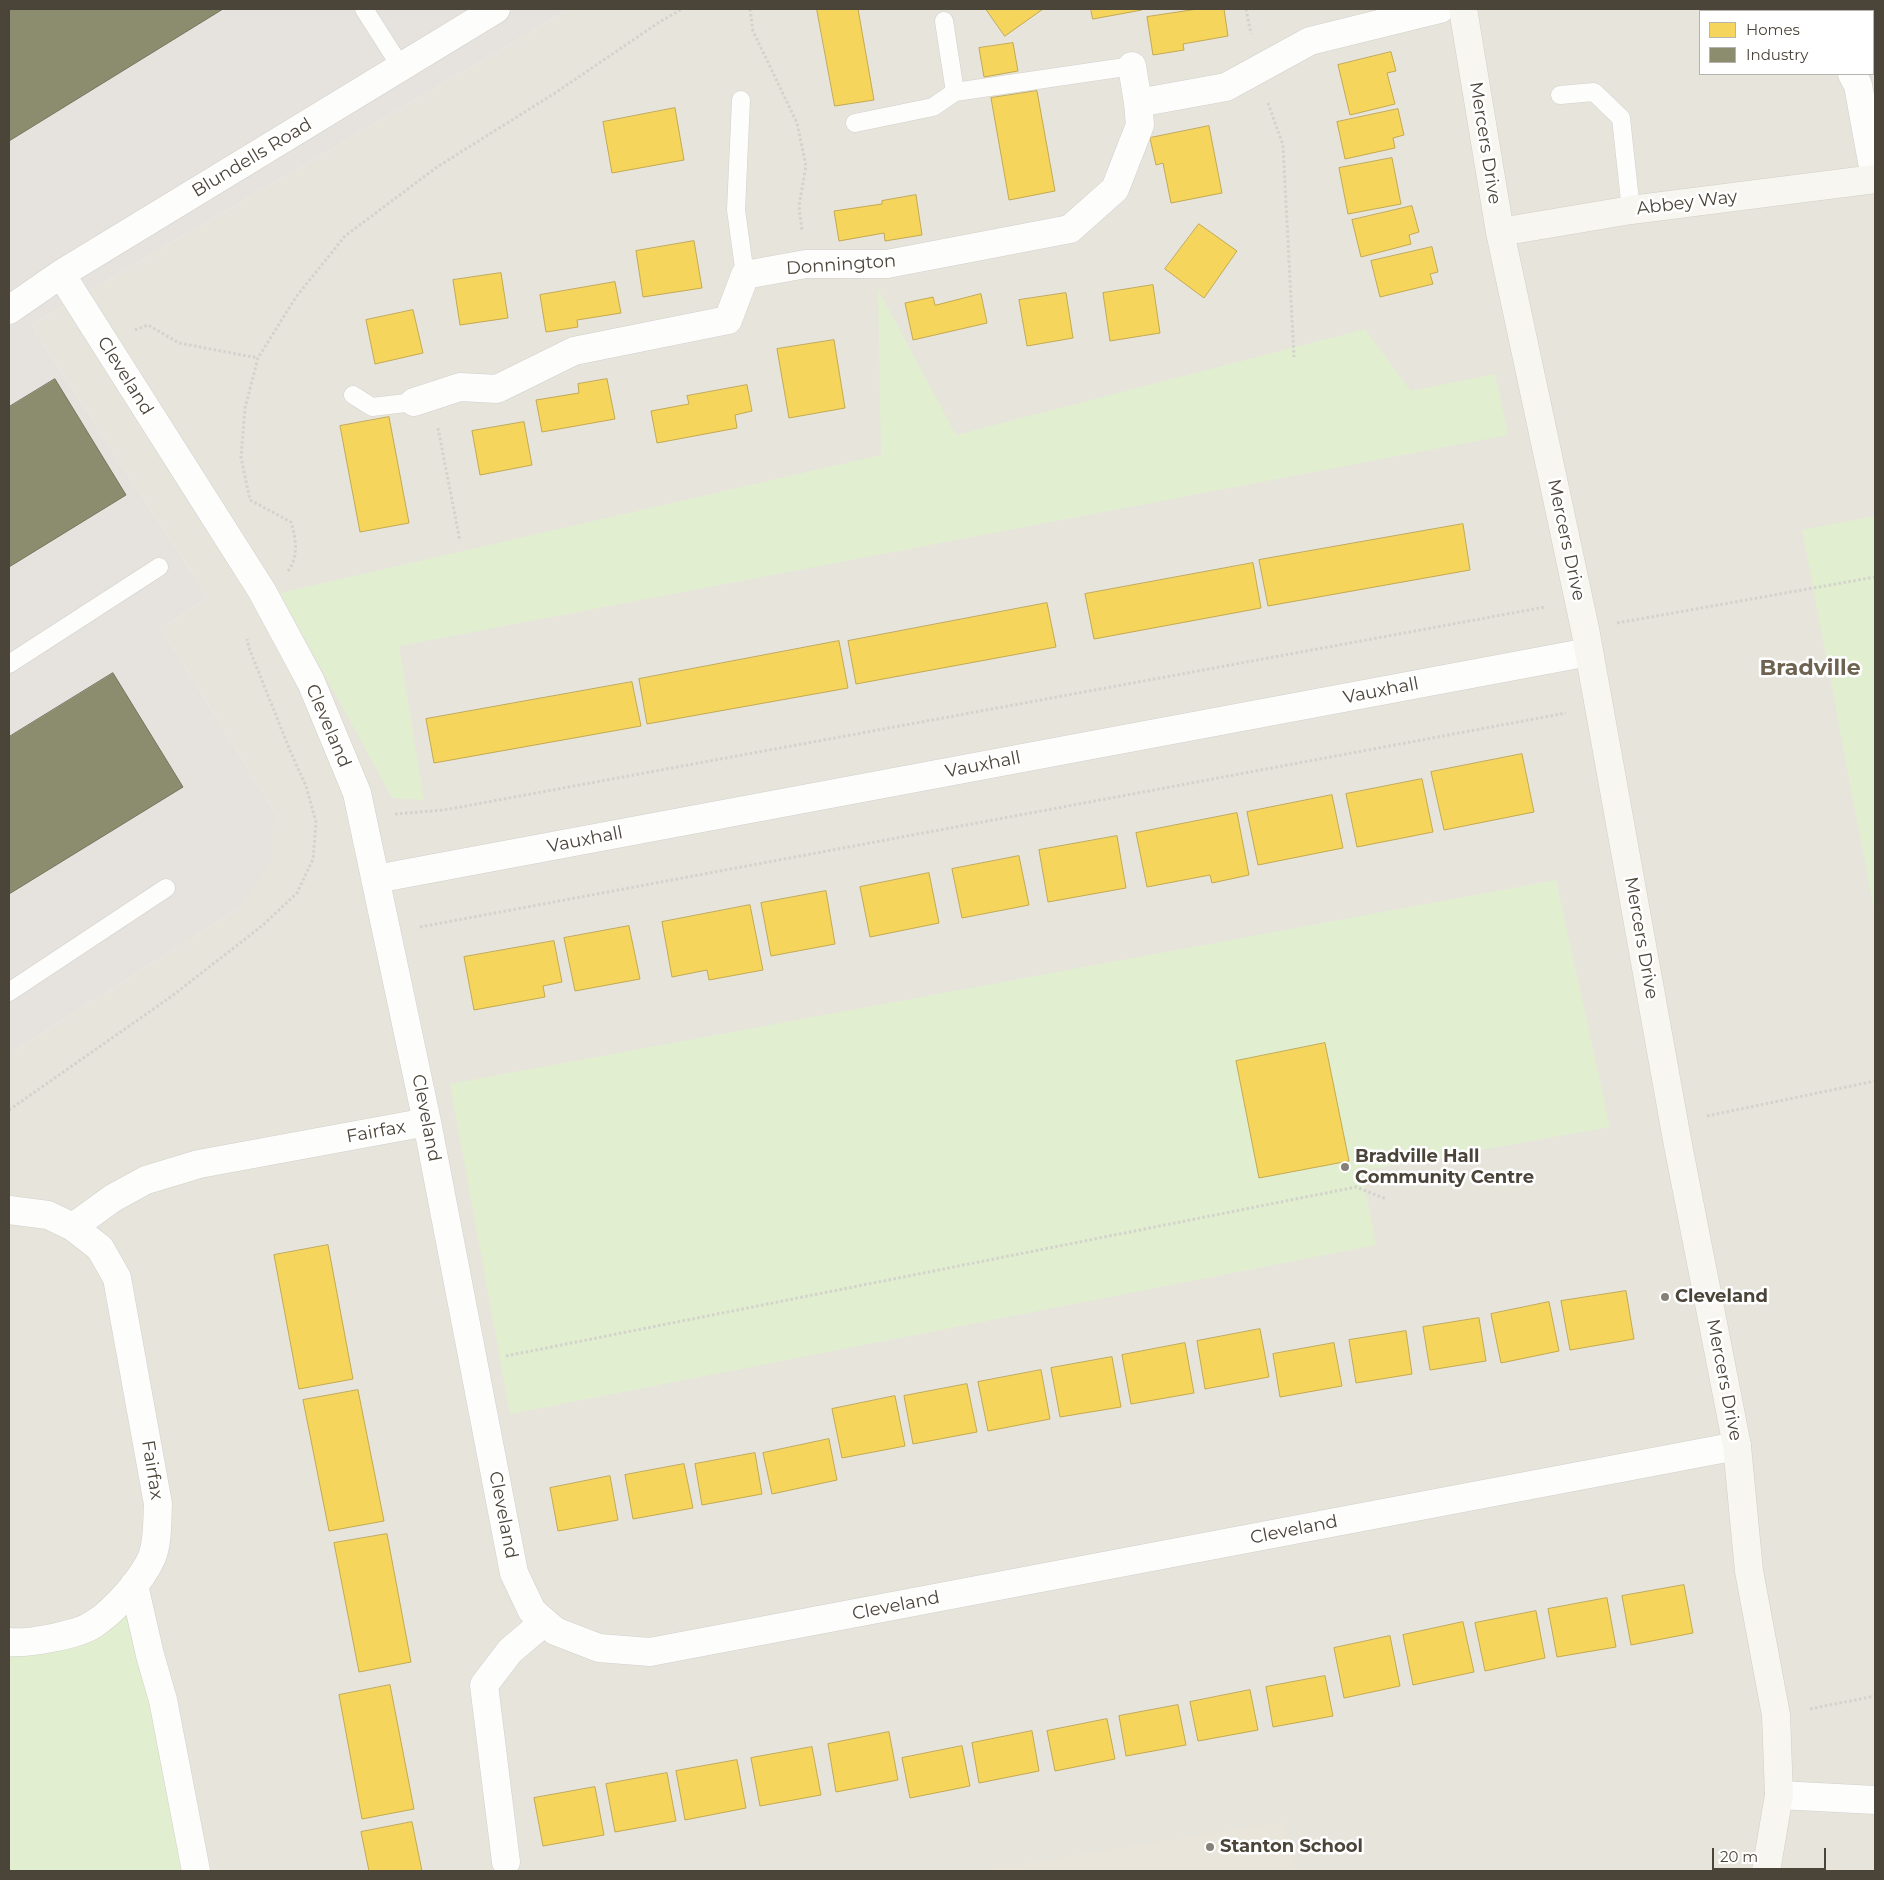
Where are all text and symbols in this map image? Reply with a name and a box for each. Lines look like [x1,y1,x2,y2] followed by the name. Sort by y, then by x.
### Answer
[1699,10,1874,75] legend
[1746,20,1800,39] text: Homes
[1746,45,1808,64] text: Industry
[1465,80,1505,206] street label: Mercers Drive
[188,114,316,202] street label: Blundells Road
[1635,186,1739,220] street label: Abbey Way
[785,250,897,280] street label: Donnington
[92,333,158,419] street label: Cleveland
[1543,477,1589,603] street label: Mercers Drive
[1759,656,1861,682] district label: Bradville
[1341,673,1421,709] street label: Vauxhall
[301,681,355,771] street label: Cleveland
[943,747,1023,783] street label: Vauxhall
[545,822,625,858] street label: Vauxhall
[1620,875,1662,1001] street label: Mercers Drive
[407,1073,445,1163] street label: Cleveland
[345,1116,407,1148] street label: Fairfax
[1355,1146,1534,1188] place label: Bradville Hall Community Centre
[1339,1161,1351,1173] marker: Bradville Hall Community Centre
[1675,1286,1768,1308] place label: Cleveland
[1659,1291,1671,1303] marker: Cleveland
[1702,1317,1746,1443] street label: Mercers Drive
[137,1439,167,1501] street label: Fairfax
[484,1470,522,1560] street label: Cleveland
[1249,1511,1339,1549] street label: Cleveland
[851,1587,941,1625] street label: Cleveland
[1220,1836,1363,1858] place label: Stanton School
[1714,1838,1828,1870] scale bar
[1204,1841,1216,1853] marker: Stanton School
[1720,1847,1758,1866] text: 20 m

